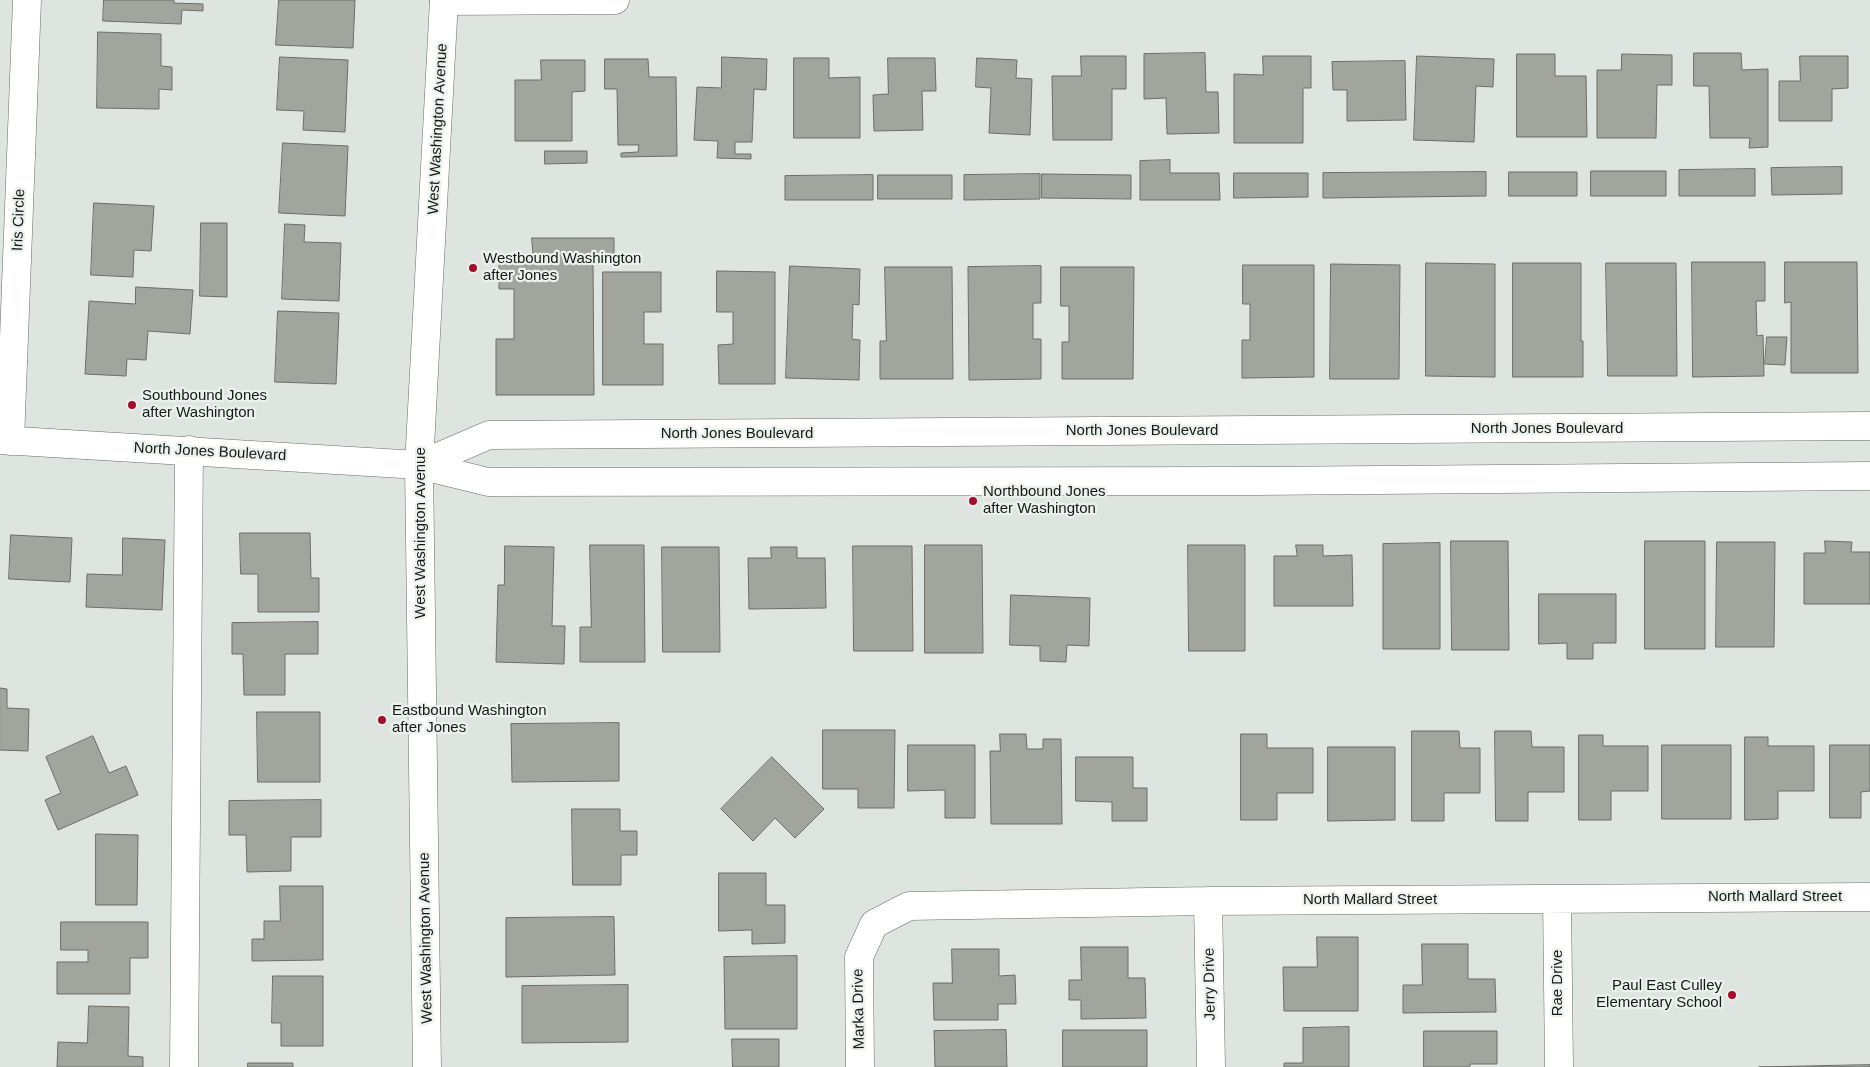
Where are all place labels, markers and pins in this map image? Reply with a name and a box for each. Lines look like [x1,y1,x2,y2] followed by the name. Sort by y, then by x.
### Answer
[483,250,641,285] place label: Westbound Washington after Jones
[467,262,479,274] marker: Westbound Washington after Jones
[142,387,267,422] place label: Southbound Jones after Washington
[126,399,138,411] marker: Southbound Jones after Washington
[983,483,1106,518] place label: Northbound Jones after Washington
[967,495,979,507] marker: Northbound Jones after Washington
[392,702,547,737] place label: Eastbound Washington after Jones
[376,714,388,726] marker: Eastbound Washington after Jones
[1596,977,1722,1012] place label: Paul East Culley Elementary School
[1726,989,1738,1001] marker: Paul East Culley Elementary School

